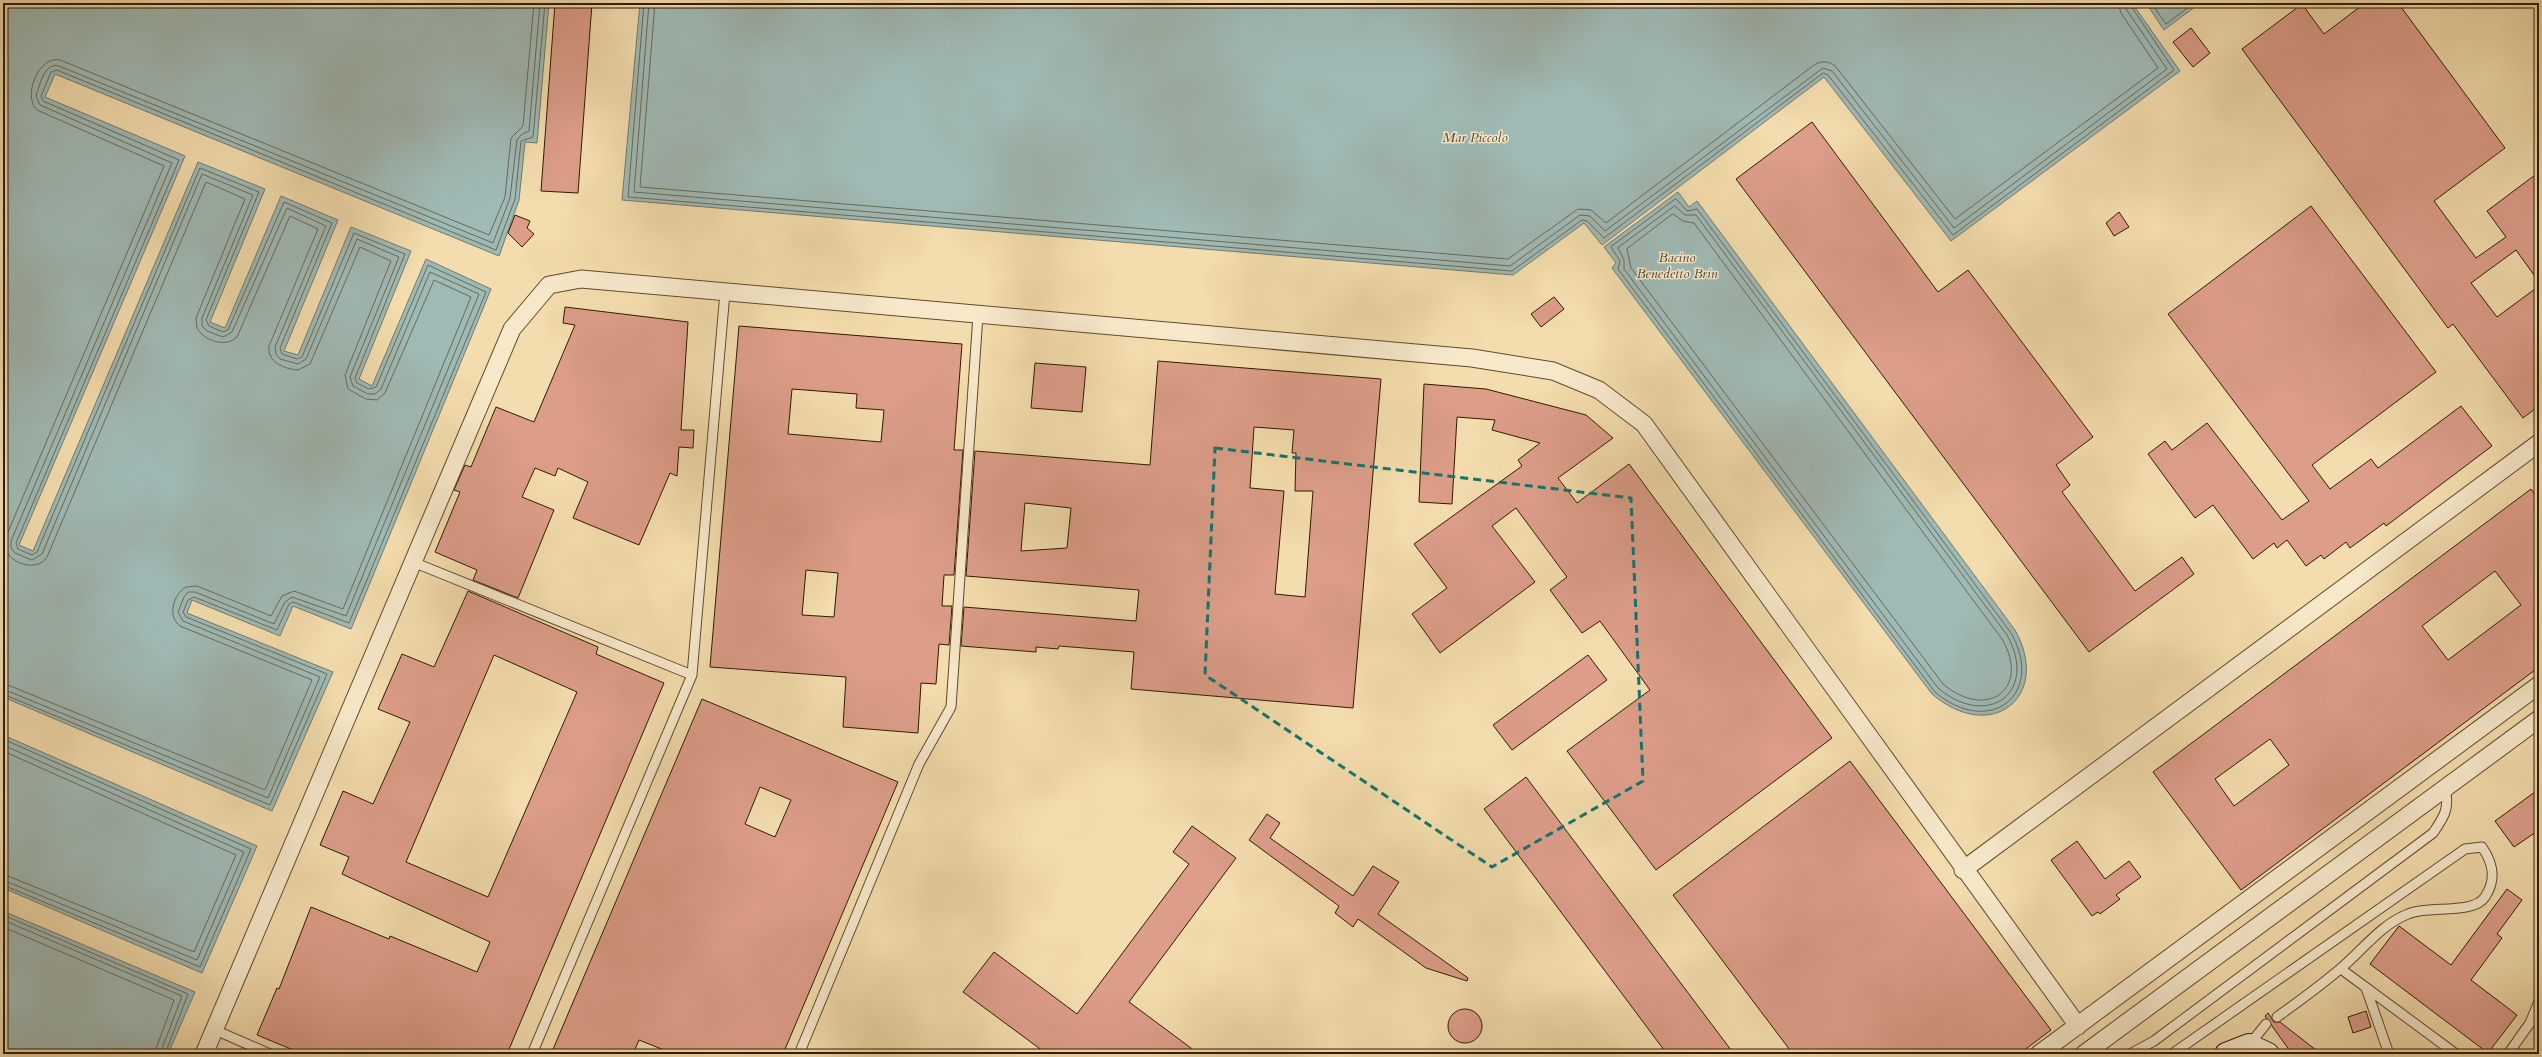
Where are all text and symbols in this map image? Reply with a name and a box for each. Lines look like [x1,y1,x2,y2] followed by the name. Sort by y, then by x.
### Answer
[1442,128,1508,147] water label: Mar Piccolo
[1636,248,1718,283] water label: Bacino Benedetto Brin

